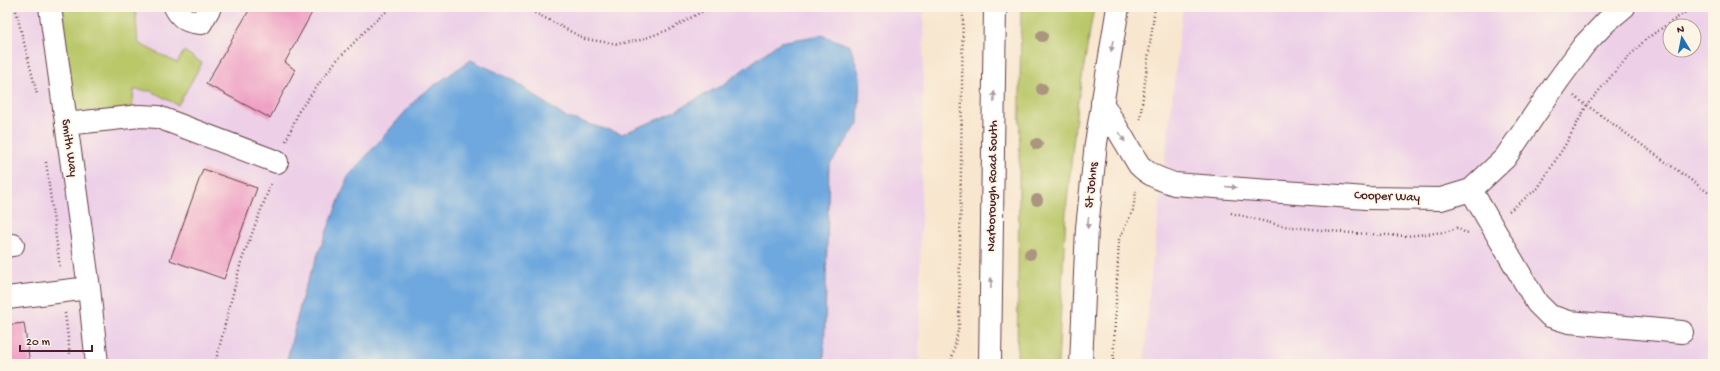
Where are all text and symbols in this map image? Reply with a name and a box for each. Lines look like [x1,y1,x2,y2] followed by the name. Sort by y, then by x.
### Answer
[1662,18,1702,58] north arrow
[1676,24,1685,37] text: N
[1109,39,1115,52] one-way arrow
[991,90,997,103] one-way arrow
[58,118,81,178] street label: Smith Way
[984,120,1002,252] street label: Narborough Road South
[1119,131,1126,143] one-way arrow
[1082,160,1102,209] street label: St Johns
[1225,184,1237,191] one-way arrow
[1354,188,1421,206] street label: Cooper Way
[1085,217,1091,229] one-way arrow
[988,276,994,289] one-way arrow
[20,327,92,353] scale bar
[26,336,51,350] text: 20 m

